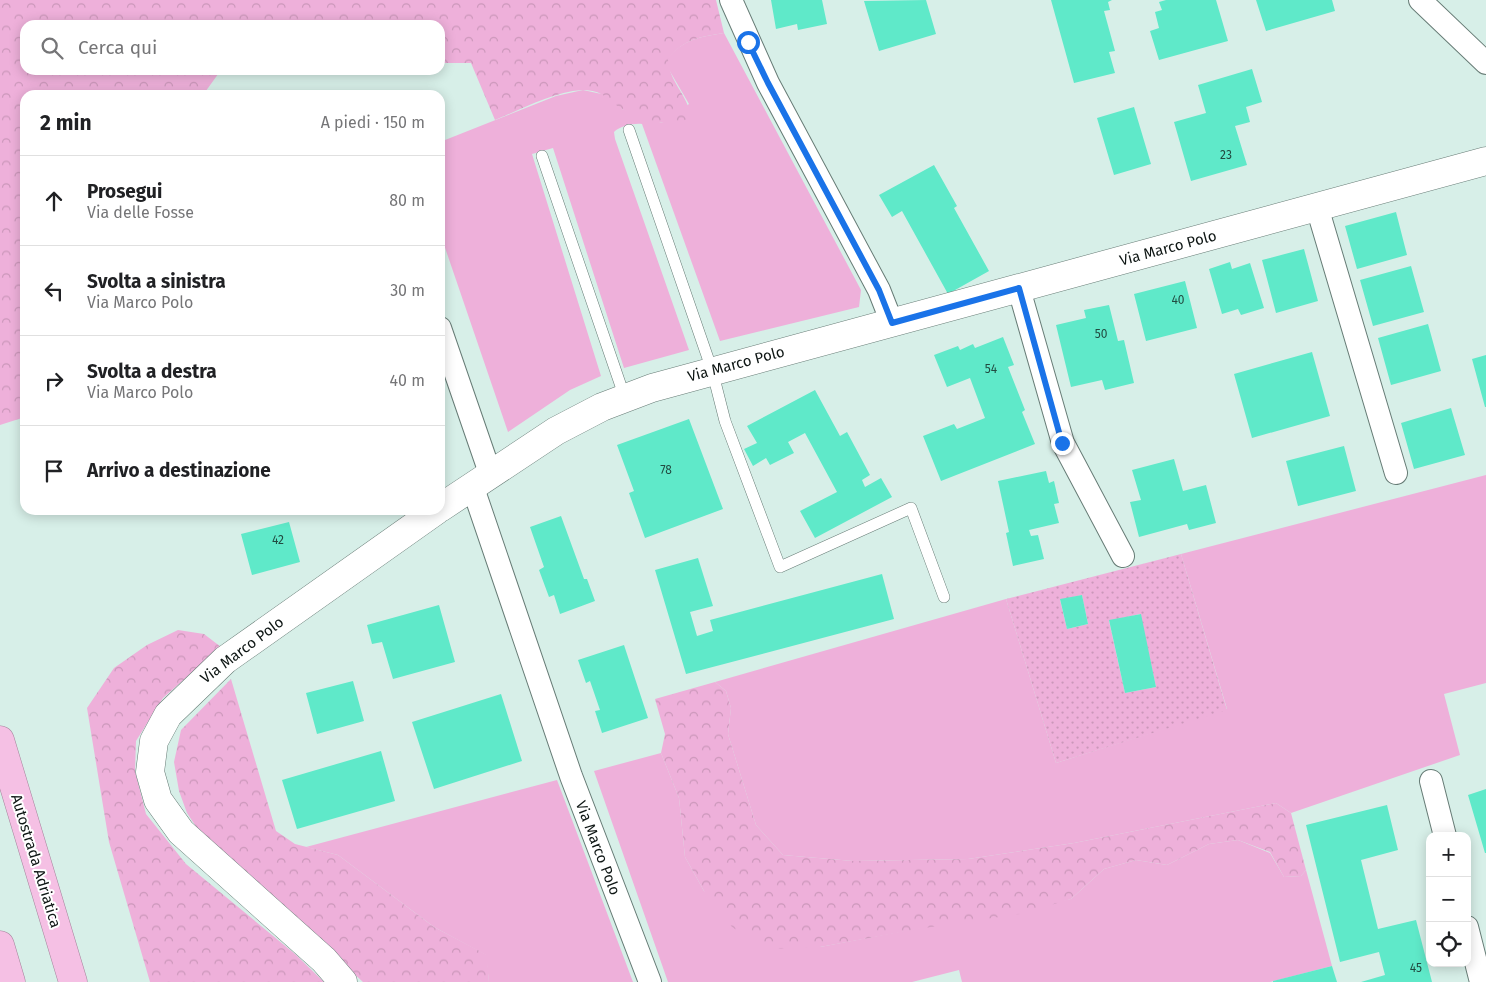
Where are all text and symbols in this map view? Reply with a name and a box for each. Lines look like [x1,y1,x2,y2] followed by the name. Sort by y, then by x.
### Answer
[20,20,445,75] search box
[737,31,760,54] route start
[38,34,66,62] icon: search
[78,36,157,59] text: Cerca qui
[40,110,92,136] text: 2 min
[321,113,425,132] text: A piedi · 150 m
[1220,148,1232,162] house number: 23
[87,180,162,203] text: Prosegui
[40,187,68,215] icon: ahead
[389,191,425,210] text: 80 m
[87,203,194,222] text: Via delle Fosse
[1118,226,1218,270] street label: Via Marco Polo
[87,270,226,293] text: Svolta a sinistra
[40,277,68,305] icon: left
[390,281,425,300] text: 30 m
[87,293,193,312] text: Via Marco Polo
[1171,293,1185,307] house number: 40
[1095,327,1108,341] house number: 50
[686,342,786,386] street label: Via Marco Polo
[87,360,217,383] text: Svolta a destra
[985,362,998,376] house number: 54
[40,367,68,395] icon: right
[390,371,425,390] text: 40 m
[87,383,193,402] text: Via Marco Polo
[1051,432,1074,455] route end
[40,457,68,485] icon: arrive
[87,459,271,482] text: Arrivo a destinazione
[660,463,672,477] house number: 78
[272,533,284,547] house number: 42
[197,613,287,687] street label: Via Marco Polo
[7,792,65,930] street label: Autostrada Adriatica
[572,798,624,898] street label: Via Marco Polo
[1426,832,1471,967] map controls
[1426,832,1471,877] button: +
[1426,877,1471,922] button: −
[1426,922,1471,967] button: locate
[1410,961,1422,975] house number: 45

